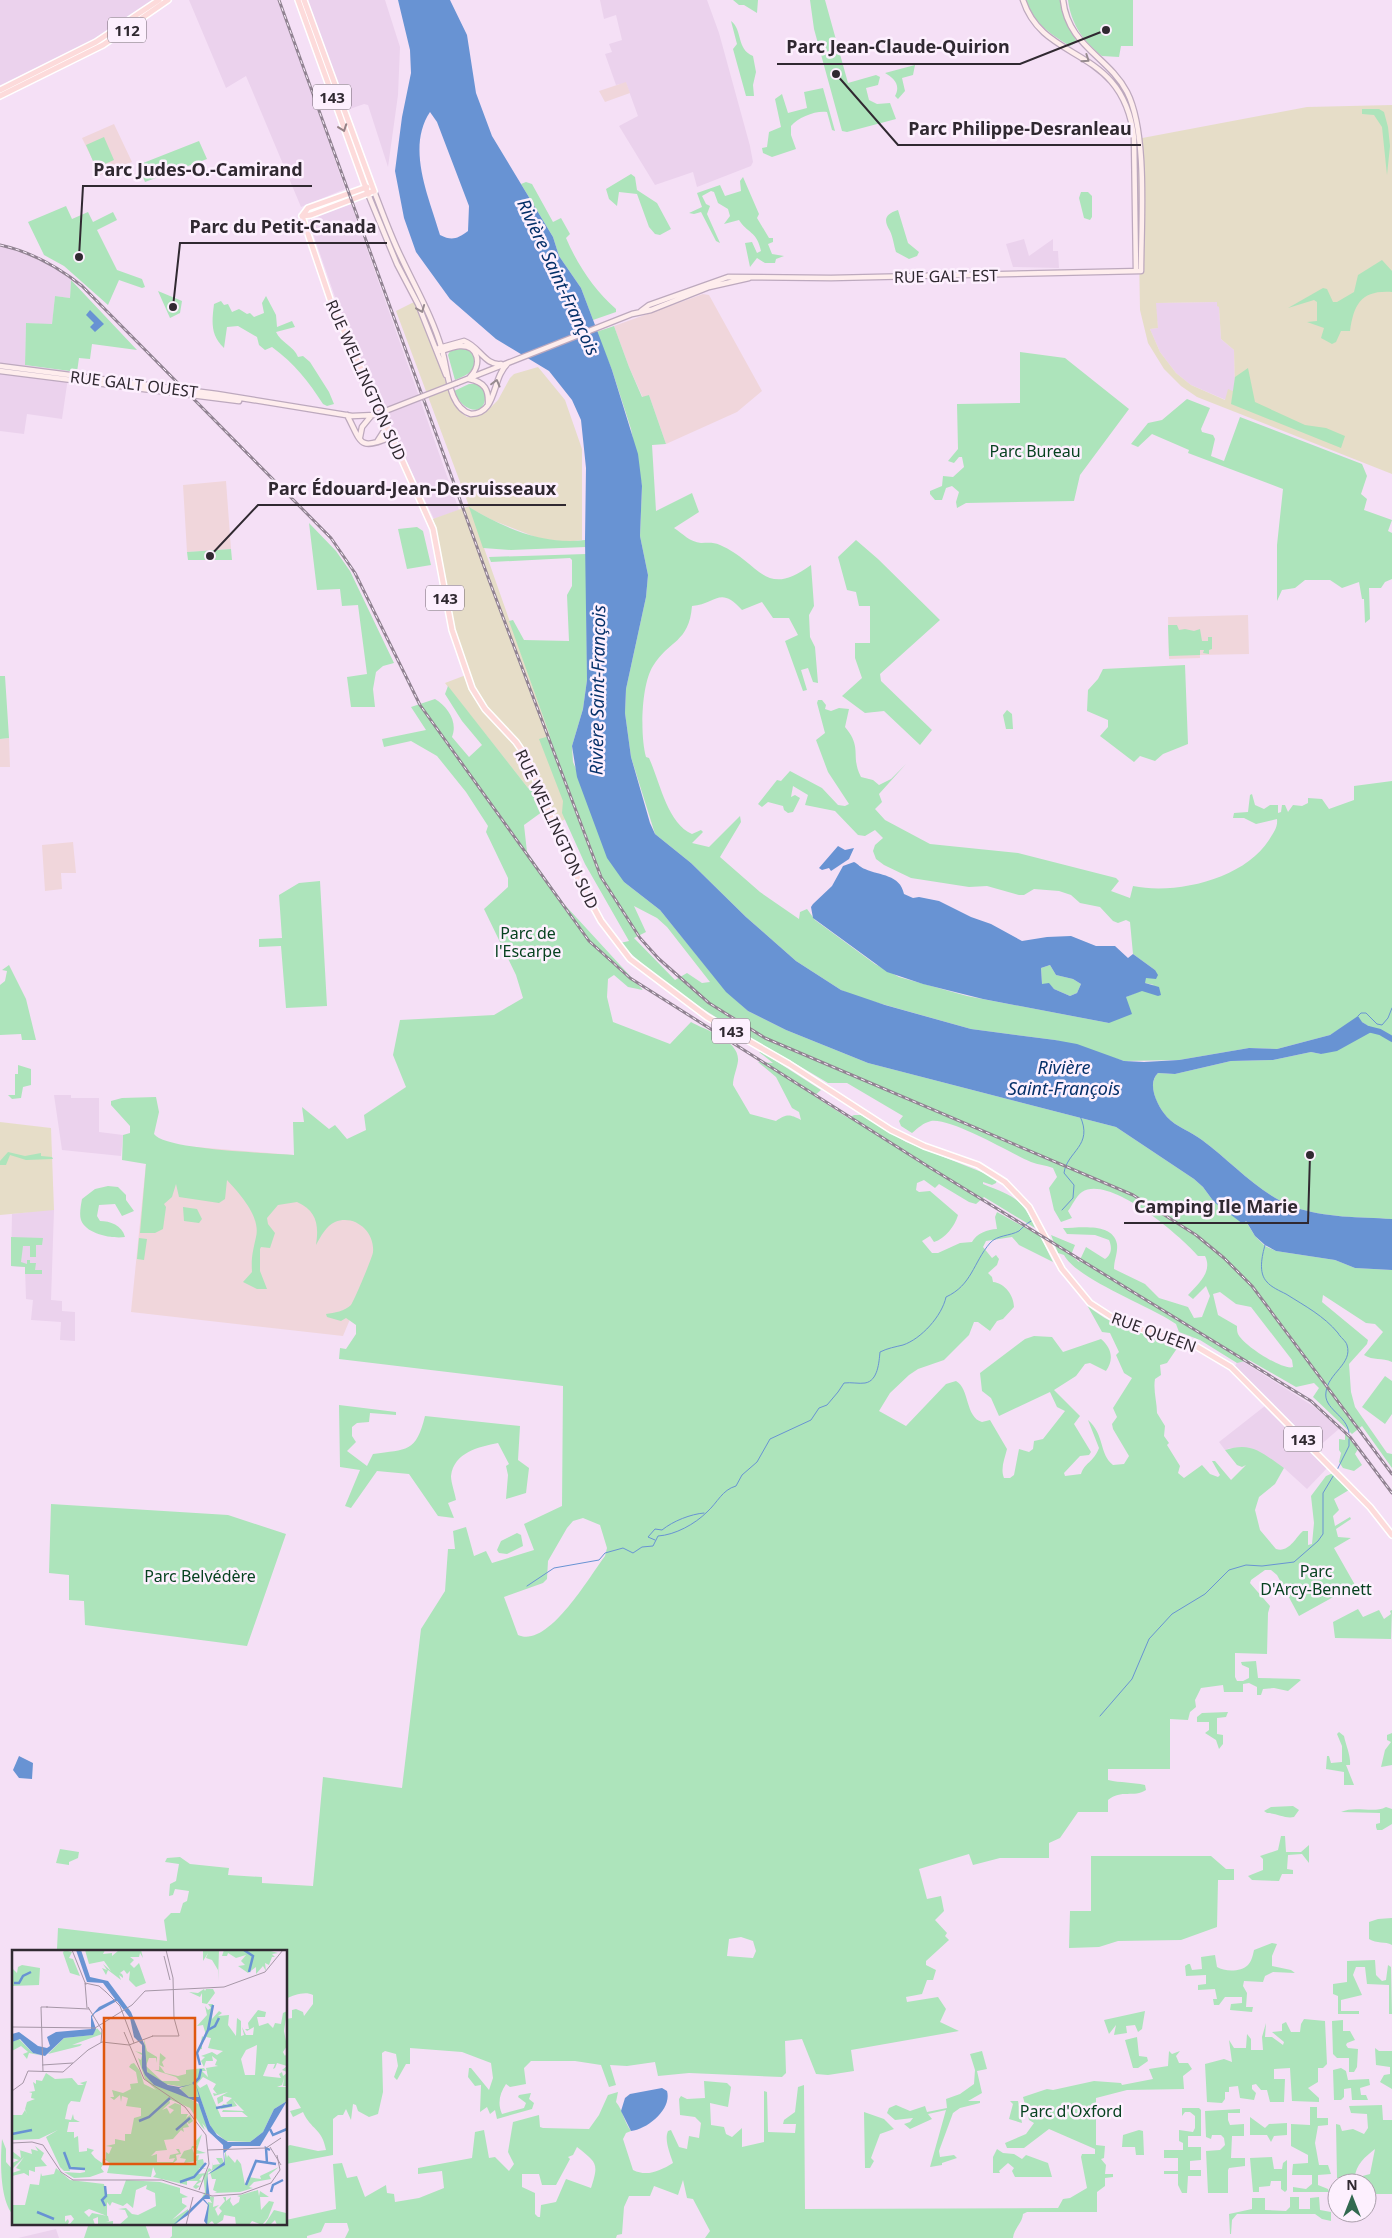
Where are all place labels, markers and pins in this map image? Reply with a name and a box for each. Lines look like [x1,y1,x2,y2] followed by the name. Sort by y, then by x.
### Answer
[777,31,1020,64] callout: Parc Jean-Claude-Quirion
[898,112,1141,145] callout: Parc Philippe-Desranleau
[83,153,312,186] callout: Parc Judes-O.-Camirand
[180,210,387,243] callout: Parc du Petit-Canada
[258,472,566,505] callout: Parc Édouard-Jean-Desruisseaux
[1124,1190,1308,1223] callout: Camping Ile Marie

